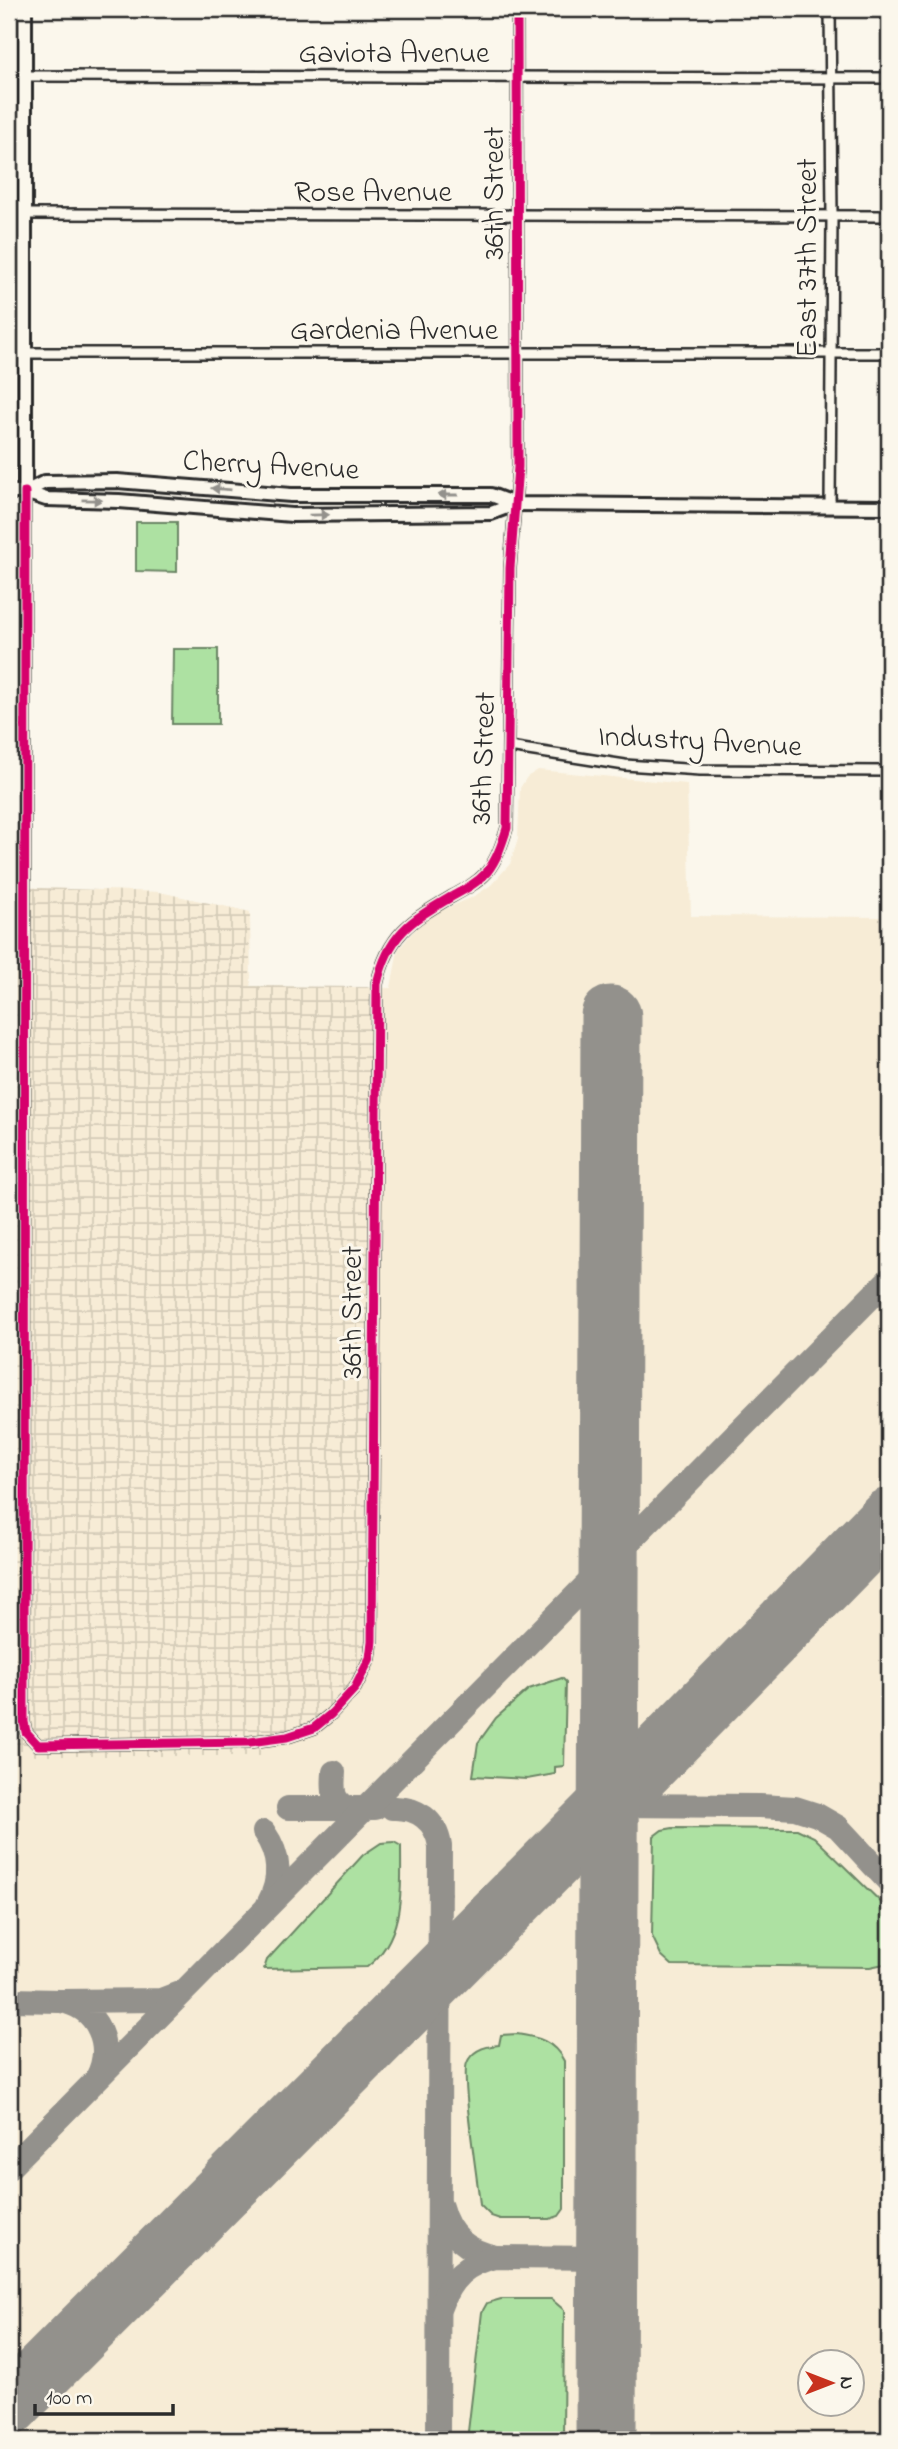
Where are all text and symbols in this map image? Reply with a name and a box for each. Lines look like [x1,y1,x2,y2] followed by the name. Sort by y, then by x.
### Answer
[298,33,490,77] street label: Gaviota Avenue
[474,126,518,260] street label: 36th Street
[787,158,831,358] street label: East 37th Street
[294,172,453,216] street label: Rose Avenue
[290,310,499,354] street label: Gardenia Avenue
[181,440,361,494] street label: Cherry Avenue
[209,483,231,494] one-way arrow
[437,489,459,501] one-way arrow
[81,495,103,506] one-way arrow
[308,509,330,521] one-way arrow
[461,691,509,825] street label: 36th Street
[597,716,804,770] street label: Industry Avenue
[332,1245,376,1379] street label: 36th Street
[796,2348,866,2418] north arrow
[35,2372,173,2416] scale bar
[832,2377,859,2390] text: N
[46,2384,92,2414] text: 100 m

